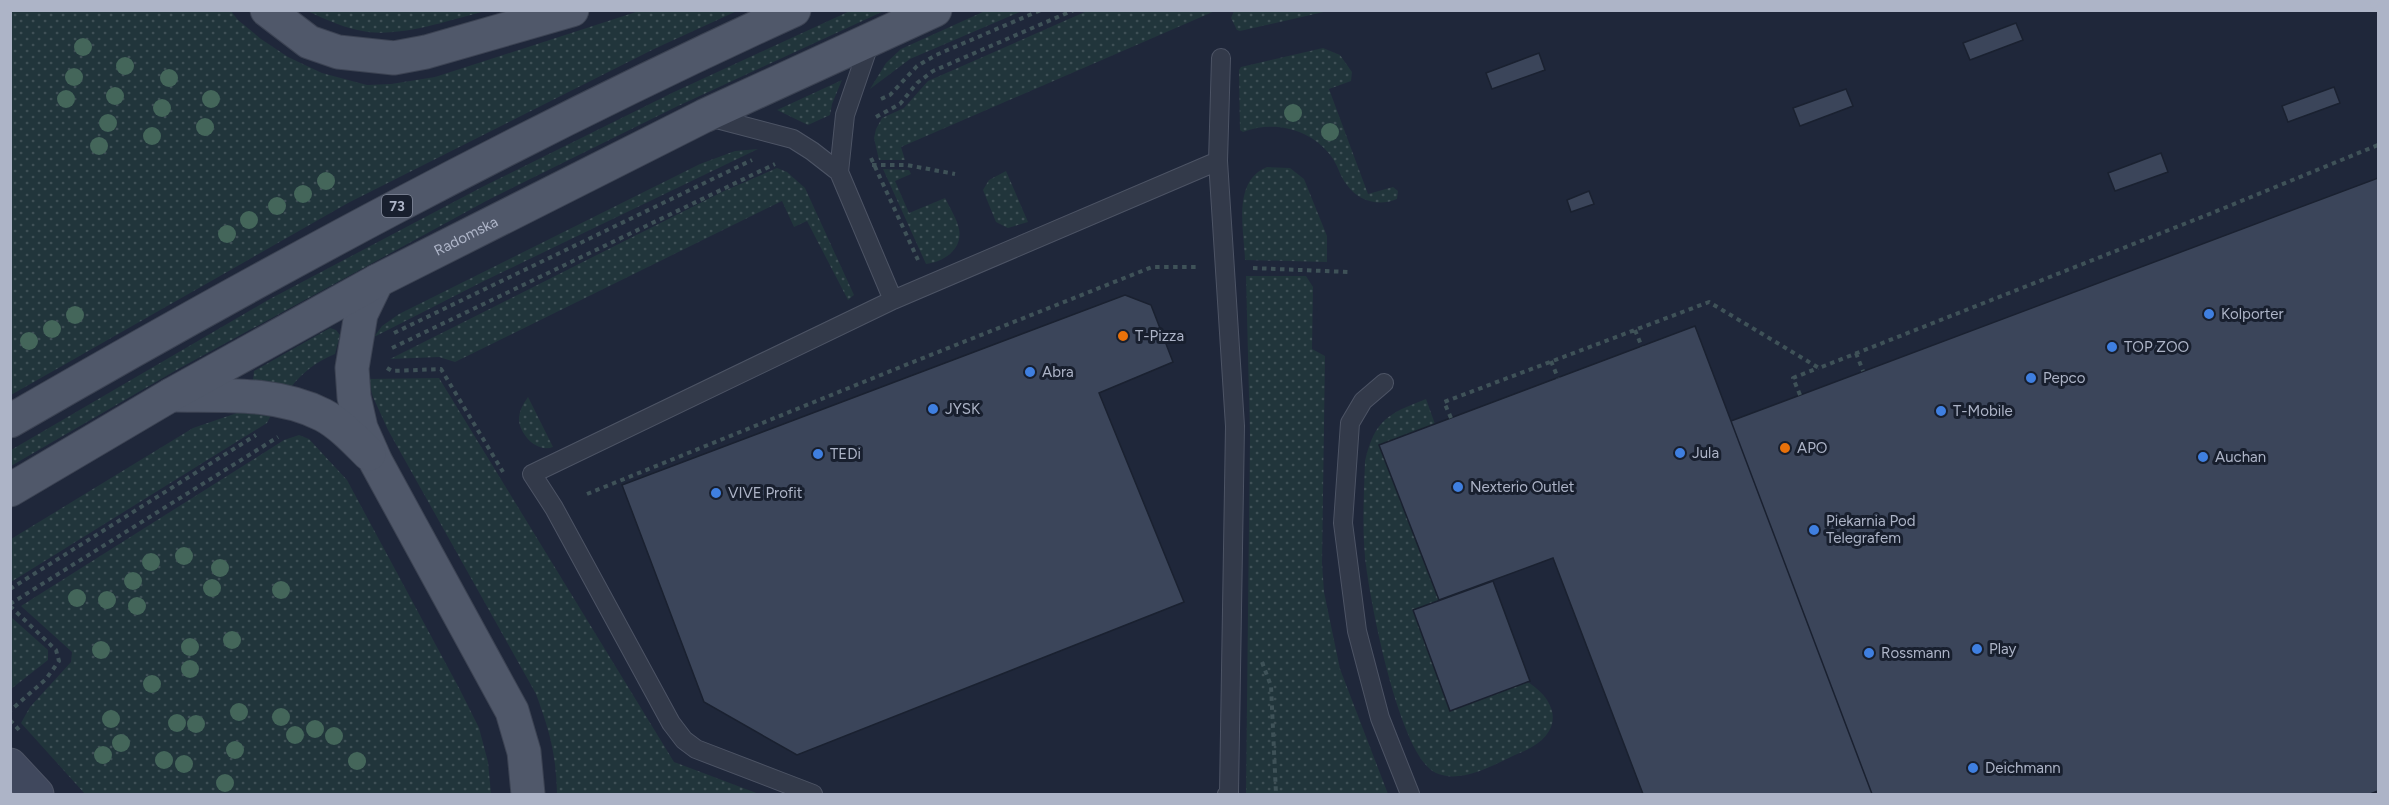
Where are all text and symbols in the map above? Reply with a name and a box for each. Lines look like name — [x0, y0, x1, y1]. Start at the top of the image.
road number: 73 — [382, 195, 412, 217]
street label: Radomska — [431, 213, 501, 260]
place label: Kolporter — [2221, 305, 2284, 323]
marker: Kolporter — [2202, 307, 2216, 321]
place label: T-Pizza — [1135, 327, 1184, 345]
marker: T-Pizza — [1116, 329, 1130, 343]
place label: TOP ZOO — [2124, 338, 2189, 356]
marker: TOP ZOO — [2105, 340, 2119, 354]
place label: Abra — [1042, 363, 1074, 381]
marker: Abra — [1023, 365, 1037, 379]
place label: Pepco — [2043, 369, 2086, 387]
marker: Pepco — [2024, 371, 2038, 385]
place label: JYSK — [945, 400, 981, 418]
marker: JYSK — [926, 402, 940, 416]
place label: T-Mobile — [1953, 402, 2013, 420]
marker: T-Mobile — [1934, 404, 1948, 418]
place label: APO — [1797, 439, 1827, 457]
marker: APO — [1778, 441, 1792, 455]
place label: Jula — [1692, 444, 1719, 462]
place label: TEDi — [830, 445, 861, 463]
marker: Jula — [1673, 446, 1687, 460]
marker: TEDi — [811, 447, 825, 461]
place label: Auchan — [2215, 448, 2266, 466]
marker: Auchan — [2196, 450, 2210, 464]
place label: Nexterio Outlet — [1470, 478, 1575, 496]
marker: Nexterio Outlet — [1451, 480, 1465, 494]
place label: VIVE Profit — [728, 484, 803, 502]
marker: VIVE Profit — [709, 486, 723, 500]
place label: Piekarnia Pod Telegrafem — [1826, 512, 1915, 547]
marker: Piekarnia Pod Telegrafem — [1807, 523, 1821, 537]
place label: Play — [1989, 640, 2017, 658]
marker: Play — [1970, 642, 1984, 656]
place label: Rossmann — [1881, 644, 1950, 662]
marker: Rossmann — [1862, 646, 1876, 660]
place label: Deichmann — [1985, 759, 2061, 777]
marker: Deichmann — [1966, 761, 1980, 775]

